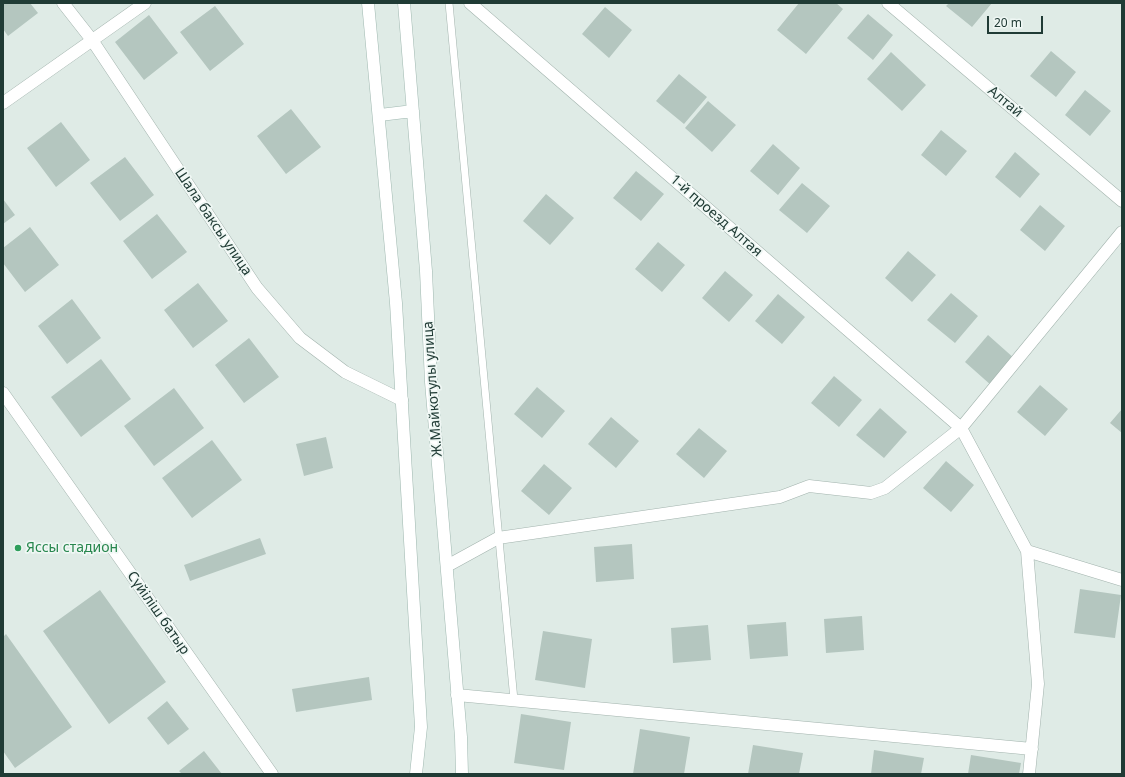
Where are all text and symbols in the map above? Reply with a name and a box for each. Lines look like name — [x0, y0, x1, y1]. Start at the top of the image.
scale bar — [989, 8, 1045, 34]
text: 20 m — [994, 14, 1022, 31]
street label: Алтай — [984, 83, 1026, 121]
street label: Шала баксы улица — [171, 165, 255, 279]
street label: 1-й проезд Алтая — [667, 171, 765, 261]
street label: Ж.Майкотулы улица — [420, 321, 446, 457]
place label: Яссы стадион — [26, 540, 118, 556]
marker: Яссы стадион — [13, 543, 23, 553]
street label: Сүйіліш батыр — [123, 568, 193, 658]

